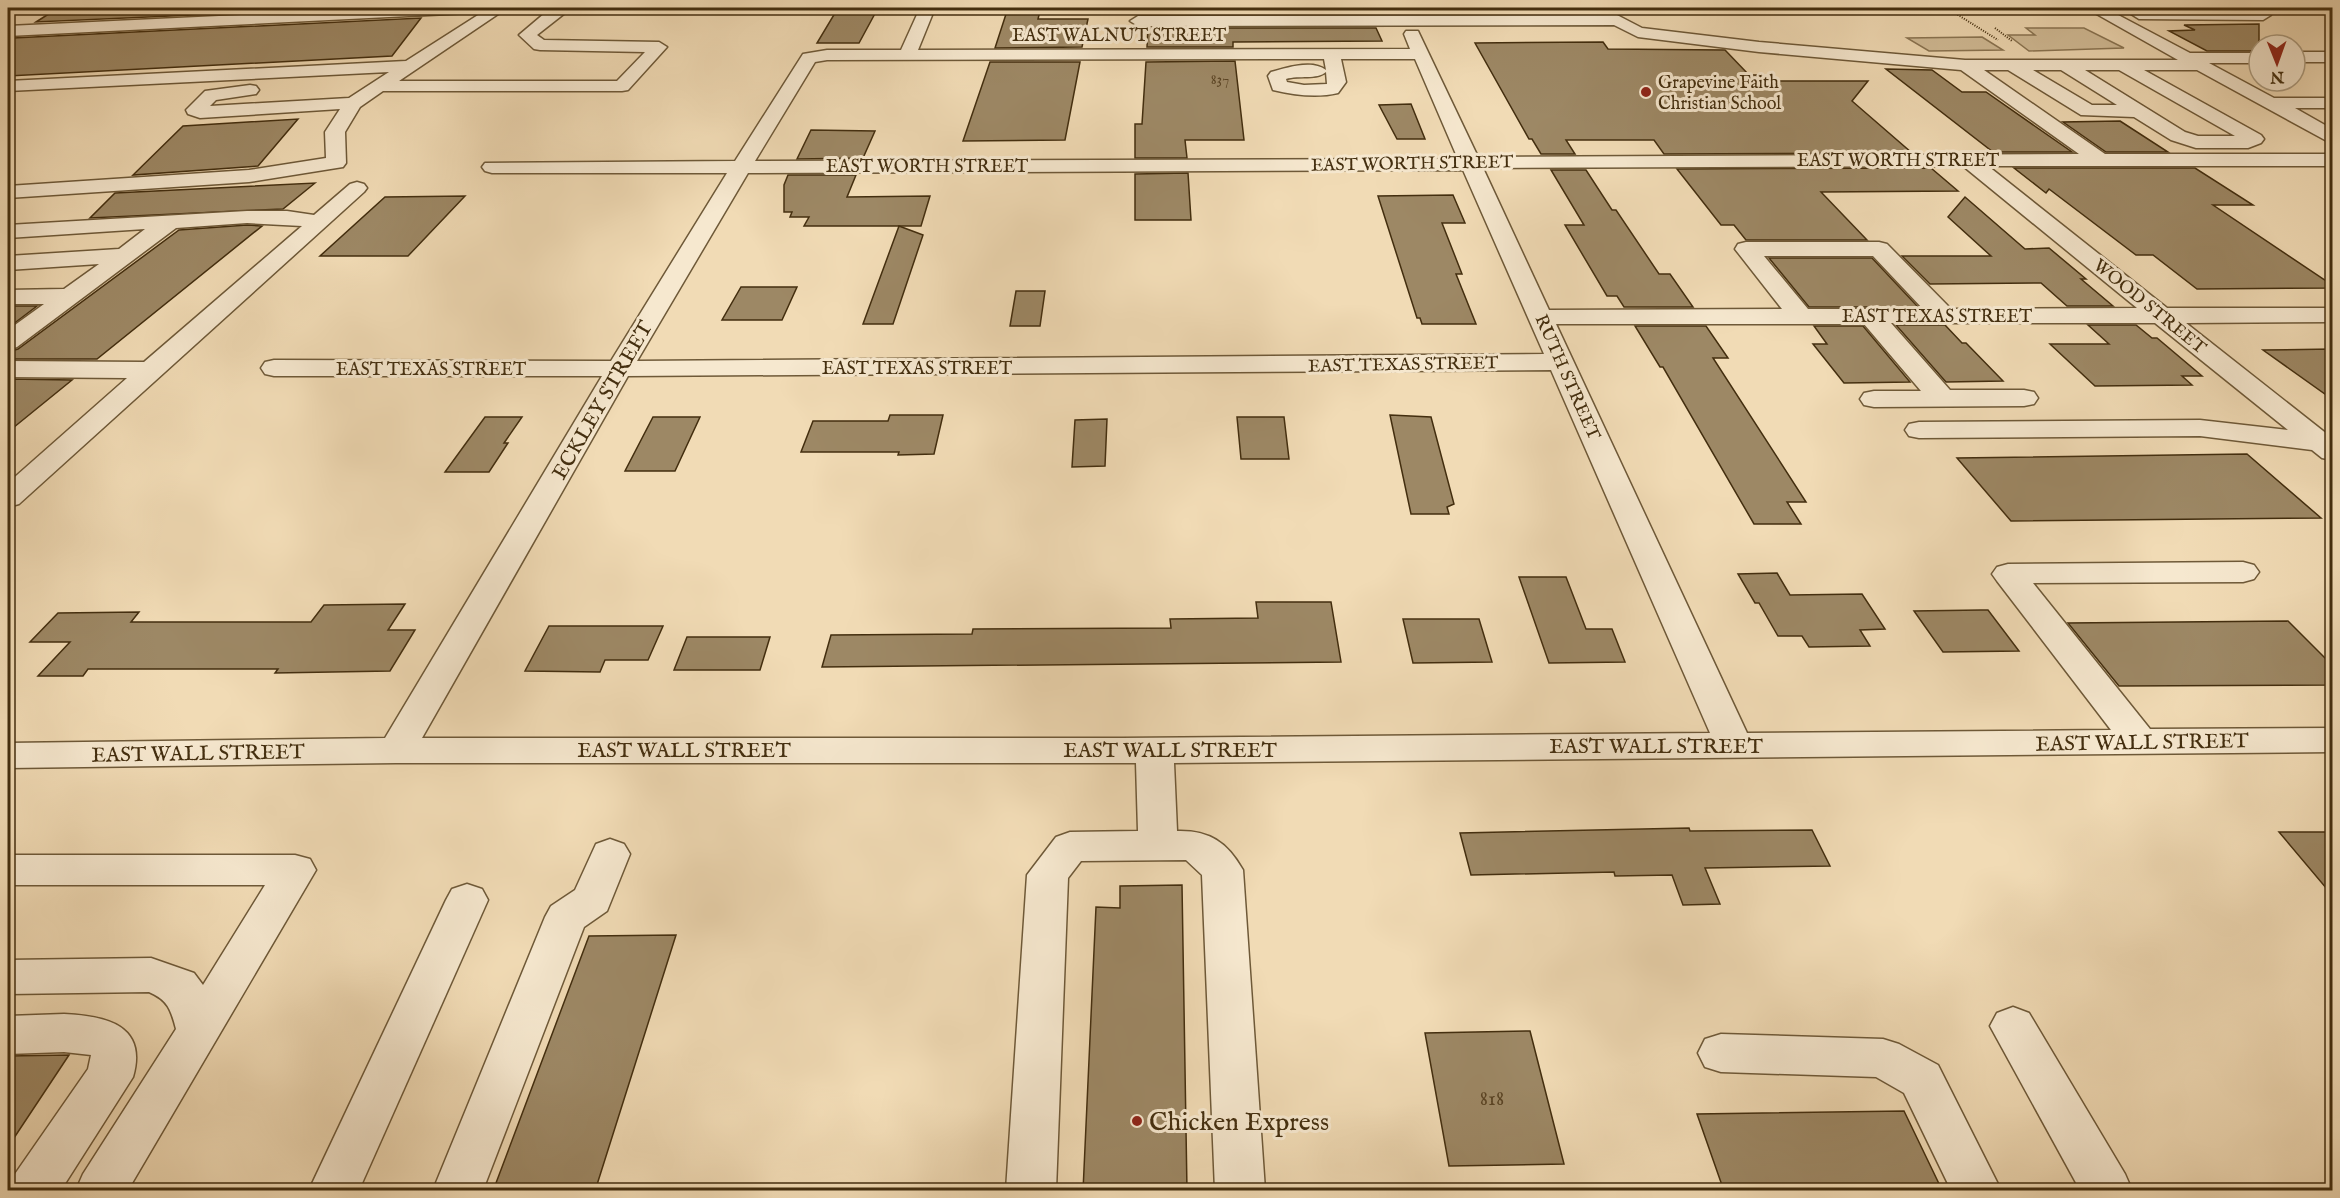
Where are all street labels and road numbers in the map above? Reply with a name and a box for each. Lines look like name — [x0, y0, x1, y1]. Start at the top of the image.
street label: EAST WALNUT STREET — [1012, 25, 1226, 48]
street label: EAST WORTH STREET — [1797, 150, 1999, 173]
street label: EAST WORTH STREET — [1311, 151, 1513, 178]
street label: EAST WORTH STREET — [826, 156, 1028, 179]
street label: WOOD STREET — [2088, 254, 2210, 360]
street label: EAST TEXAS STREET — [1842, 306, 2032, 329]
street label: RUTH STREET — [1529, 311, 1605, 444]
street label: ECKLEY STREET — [547, 316, 660, 485]
street label: EAST TEXAS STREET — [1308, 352, 1498, 379]
street label: EAST TEXAS STREET — [822, 358, 1012, 381]
street label: EAST TEXAS STREET — [336, 359, 526, 382]
street label: EAST WALL STREET — [2035, 728, 2250, 759]
street label: EAST WALL STREET — [1549, 734, 1763, 761]
street label: EAST WALL STREET — [577, 738, 791, 765]
street label: EAST WALL STREET — [1063, 738, 1277, 765]
street label: EAST WALL STREET — [91, 739, 306, 770]

